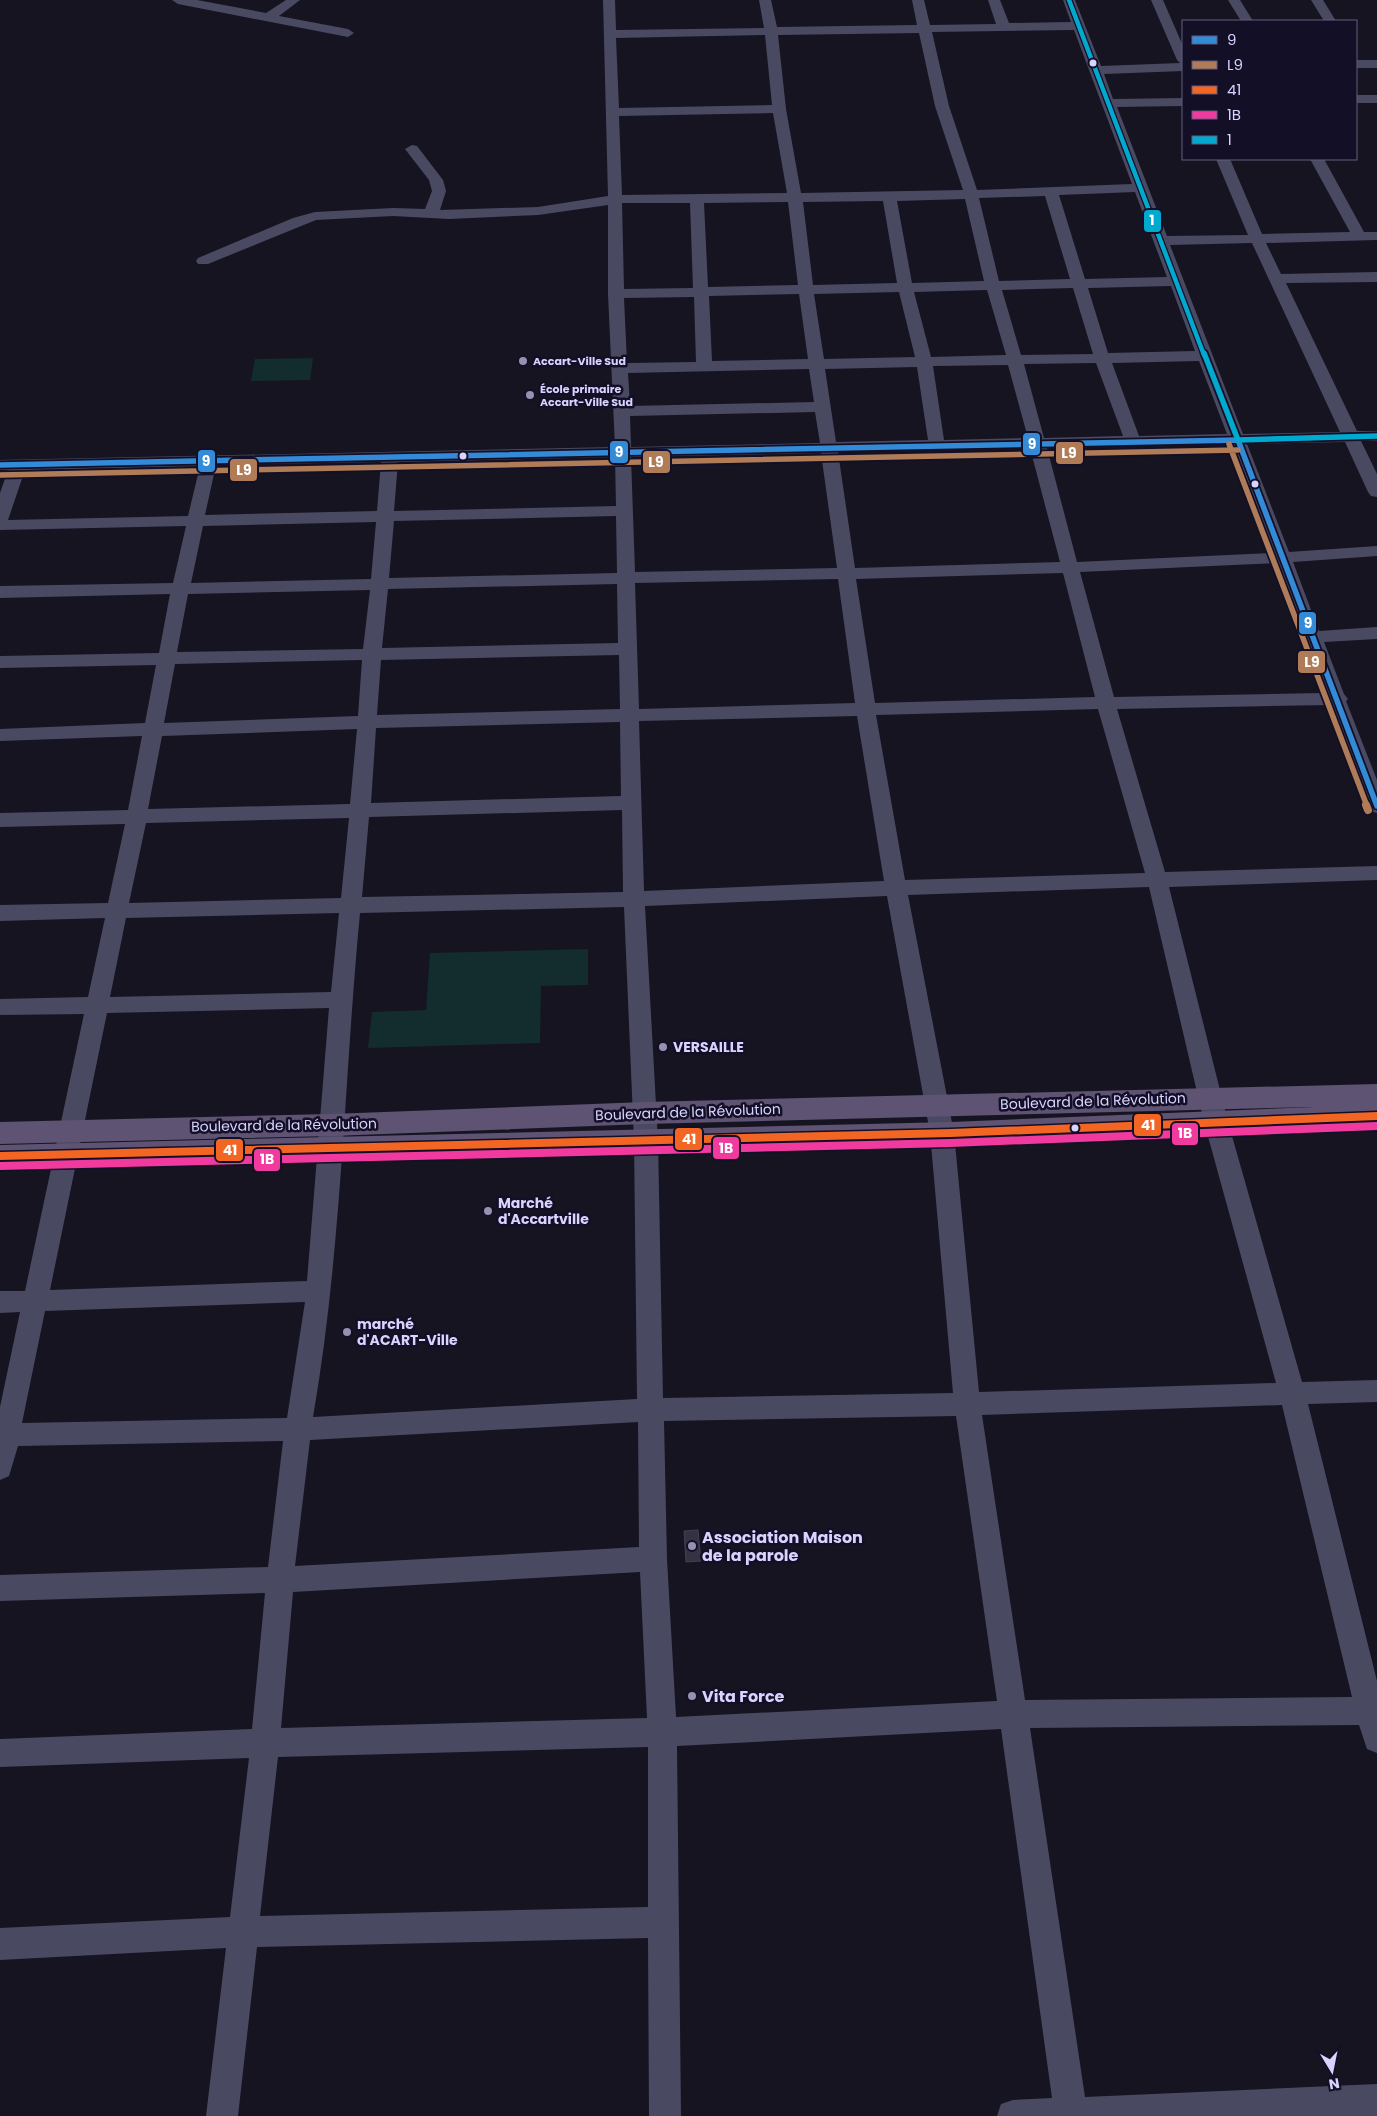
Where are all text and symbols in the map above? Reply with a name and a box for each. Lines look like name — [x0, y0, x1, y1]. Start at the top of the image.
legend — [1182, 20, 1357, 160]
text: 9 — [1227, 29, 1236, 50]
text: L9 — [1227, 54, 1243, 75]
unlabelled marker — [1088, 58, 1098, 68]
text: 41 — [1227, 79, 1241, 100]
text: 1B — [1227, 104, 1241, 125]
text: 1 — [1227, 129, 1232, 150]
line badge: 1 — [1143, 209, 1162, 233]
text: 1 — [1149, 210, 1155, 230]
place label: Accart-Ville Sud — [533, 353, 626, 369]
marker: Accart-Ville Sud — [517, 355, 529, 367]
place label: École primaire Accart-Ville Sud — [540, 381, 633, 410]
marker: École primaire Accart-Ville Sud — [524, 389, 536, 401]
line badge: 9 — [1022, 432, 1041, 456]
text: 9 — [1028, 434, 1036, 454]
line badge: 9 — [609, 440, 629, 464]
line badge: L9 — [1055, 441, 1084, 465]
text: 9 — [615, 442, 623, 462]
text: L9 — [1061, 443, 1077, 463]
line badge: 9 — [197, 449, 216, 473]
line badge: L9 — [642, 450, 671, 474]
text: 9 — [202, 451, 210, 471]
unlabelled marker — [458, 451, 468, 461]
text: L9 — [648, 452, 664, 472]
line badge: L9 — [229, 458, 258, 482]
text: L9 — [236, 460, 252, 480]
unlabelled marker — [1250, 479, 1260, 489]
line badge: 9 — [1298, 611, 1317, 635]
text: 9 — [1304, 613, 1312, 633]
line badge: L9 — [1297, 650, 1326, 674]
text: L9 — [1304, 652, 1320, 672]
place label: VERSAILLE — [673, 1037, 744, 1057]
marker: VERSAILLE — [657, 1041, 669, 1053]
street label: Boulevard de la Révolution — [1000, 1088, 1186, 1114]
street label: Boulevard de la Révolution — [595, 1099, 781, 1125]
street label: Boulevard de la Révolution — [191, 1113, 377, 1137]
line badge: 41 — [1133, 1113, 1162, 1137]
text: 41 — [1141, 1115, 1155, 1135]
line badge: 1B — [1171, 1122, 1199, 1146]
unlabelled marker — [1070, 1123, 1080, 1133]
text: 1B — [1178, 1123, 1192, 1143]
line badge: 41 — [674, 1127, 703, 1151]
text: 41 — [682, 1129, 696, 1149]
line badge: 1B — [712, 1136, 740, 1160]
line badge: 41 — [215, 1138, 244, 1162]
text: 1B — [719, 1138, 733, 1158]
text: 41 — [223, 1140, 237, 1160]
line badge: 1B — [253, 1148, 281, 1172]
text: 1B — [260, 1149, 274, 1169]
place label: Marché d'Accartville — [498, 1193, 589, 1229]
marker: Marché d'Accartville — [482, 1205, 494, 1217]
place label: marché d'ACART-Ville — [357, 1314, 458, 1350]
marker: marché d'ACART-Ville — [341, 1326, 353, 1338]
place label: Association Maison de la parole — [702, 1526, 863, 1567]
marker: Association Maison de la parole — [686, 1540, 698, 1552]
place label: Vita Force — [702, 1685, 785, 1708]
marker: Vita Force — [686, 1690, 698, 1702]
north arrow — [1307, 2046, 1357, 2096]
text: N — [1327, 2073, 1341, 2095]

